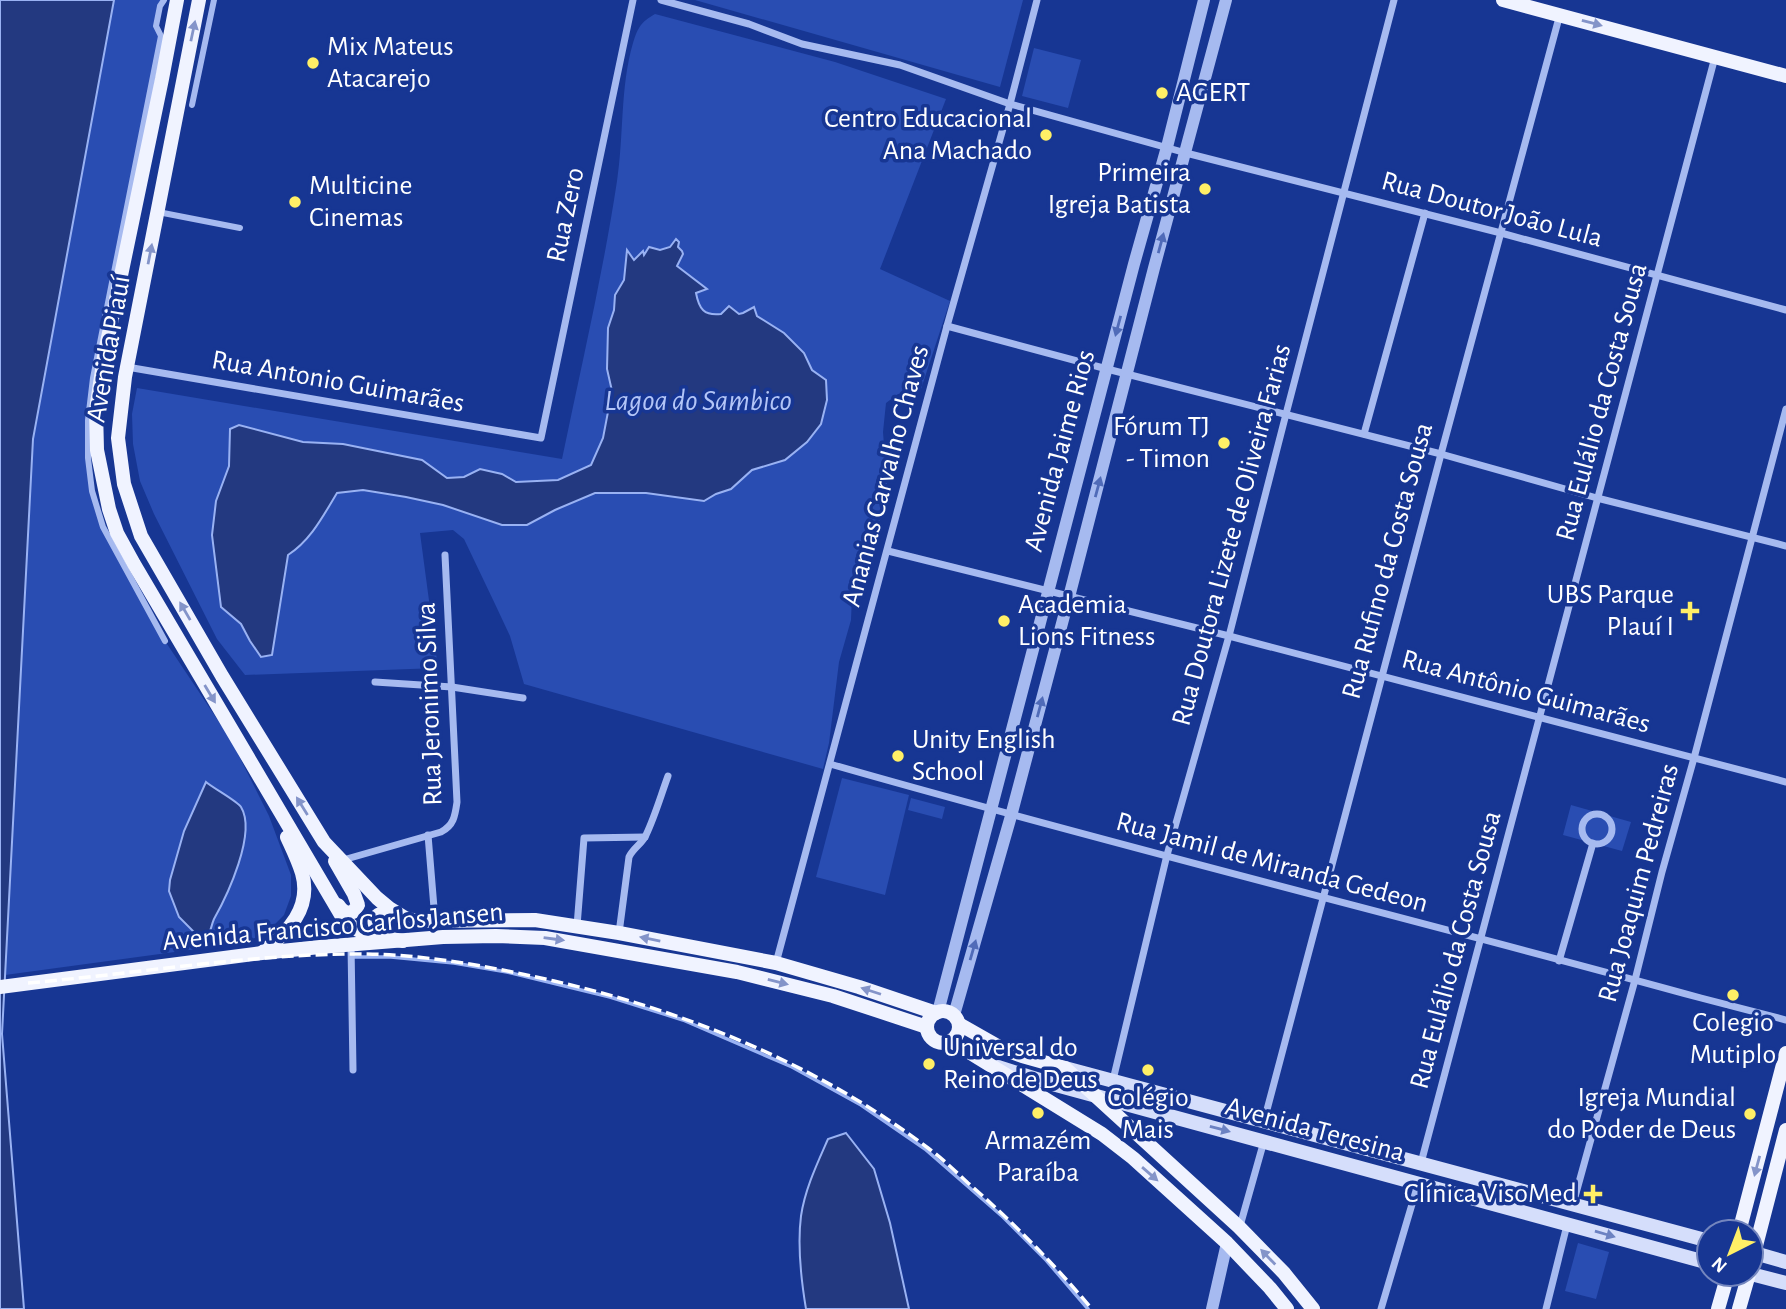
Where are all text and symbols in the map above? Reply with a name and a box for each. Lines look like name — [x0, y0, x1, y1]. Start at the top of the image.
one-way arrow — [1582, 18, 1604, 29]
one-way arrow — [187, 20, 198, 42]
place label: Mix Mateus Atacarejo — [327, 33, 454, 93]
marker: Mix Mateus Atacarejo — [305, 55, 321, 71]
place label: AGERT — [1176, 79, 1251, 107]
marker: AGERT — [1154, 85, 1170, 101]
place label: Centro Educacional Ana Machado — [824, 105, 1032, 165]
marker: Centro Educacional Ana Machado — [1038, 127, 1054, 143]
place label: Primeira Igreja Batista — [1048, 159, 1191, 219]
street label: Rua Zero — [542, 165, 590, 265]
street label: Rua Doutor João Lula — [1378, 167, 1606, 253]
place label: Multicine Cinemas — [309, 172, 412, 232]
marker: Primeira Igreja Batista — [1197, 181, 1213, 197]
marker: Multicine Cinemas — [287, 194, 303, 210]
one-way arrow — [1156, 232, 1166, 253]
one-way arrow — [144, 243, 155, 265]
street label: Rua Eulálio da Costa Sousa — [1551, 260, 1653, 544]
street label: Avenida Piauí — [82, 273, 136, 425]
one-way arrow — [1112, 316, 1123, 338]
street label: Rua Doutora Lizete de Oliveira Farias — [1168, 341, 1296, 729]
street label: Ananias Carvalho Chaves — [838, 342, 934, 610]
street label: Rua Antonio Guimarães — [209, 346, 467, 418]
street label: Avenida Jaime Rios — [1020, 347, 1100, 555]
water label: Lagoa do Sambico — [604, 386, 792, 416]
place label: Fórum TJ - Timon — [1113, 413, 1210, 473]
street label: Rua Rufino da Costa Sousa — [1338, 420, 1438, 702]
marker: Fórum TJ - Timon — [1216, 435, 1232, 451]
one-way arrow — [1093, 476, 1104, 498]
place label: UBS Parque PIauí I — [1547, 581, 1674, 641]
place label: Academia Lions Fitness — [1018, 591, 1155, 651]
one-way arrow — [179, 601, 191, 621]
marker: UBS Parque PIauí I — [1680, 601, 1700, 621]
street label: Rua Jeronimo Silva — [412, 602, 448, 806]
marker: Academia Lions Fitness — [996, 613, 1012, 629]
street label: Rua Antônio Guimarães — [1399, 645, 1653, 739]
one-way arrow — [204, 685, 216, 704]
one-way arrow — [1035, 696, 1046, 718]
place label: Unity English School — [912, 726, 1056, 786]
marker: Unity English School — [890, 748, 906, 764]
street label: Rua Joaquim Pedreiras — [1594, 761, 1684, 1005]
one-way arrow — [296, 796, 308, 815]
street label: Rua Jamil de Miranda Gedeon — [1113, 808, 1431, 918]
street label: Rua Eulálio da Costa Sousa — [1405, 808, 1507, 1092]
street label: Avenida Francisco Carlos Jansen — [161, 898, 505, 956]
one-way arrow — [544, 934, 566, 945]
one-way arrow — [639, 934, 661, 945]
one-way arrow — [968, 939, 978, 960]
one-way arrow — [767, 977, 789, 988]
one-way arrow — [860, 985, 881, 996]
marker: Colegio Mutiplo — [1725, 987, 1741, 1003]
place label: Colegio Mutiplo — [1690, 1009, 1776, 1069]
place label: Universal do Reino de Deus — [943, 1034, 1098, 1094]
marker: Universal do Reino de Deus — [921, 1056, 937, 1072]
marker: Colégio Mais — [1140, 1062, 1156, 1078]
place label: Colégio Mais — [1107, 1084, 1189, 1144]
place label: Igreja Mundial do Poder de Deus — [1547, 1084, 1736, 1144]
street label: Avenida Teresina — [1222, 1093, 1408, 1167]
marker: Armazém Paraíba — [1030, 1105, 1046, 1121]
marker: Igreja Mundial do Poder de Deus — [1742, 1106, 1758, 1122]
one-way arrow — [1210, 1125, 1231, 1135]
place label: Armazém Paraíba — [985, 1127, 1091, 1187]
one-way arrow — [1751, 1156, 1761, 1177]
one-way arrow — [1142, 1166, 1159, 1181]
place label: Clínica VisoMed — [1404, 1180, 1577, 1208]
marker: Clínica VisoMed — [1583, 1184, 1603, 1204]
north arrow — [1695, 1218, 1765, 1288]
one-way arrow — [1595, 1230, 1616, 1240]
one-way arrow — [1261, 1249, 1277, 1266]
text: N — [1708, 1253, 1731, 1276]

